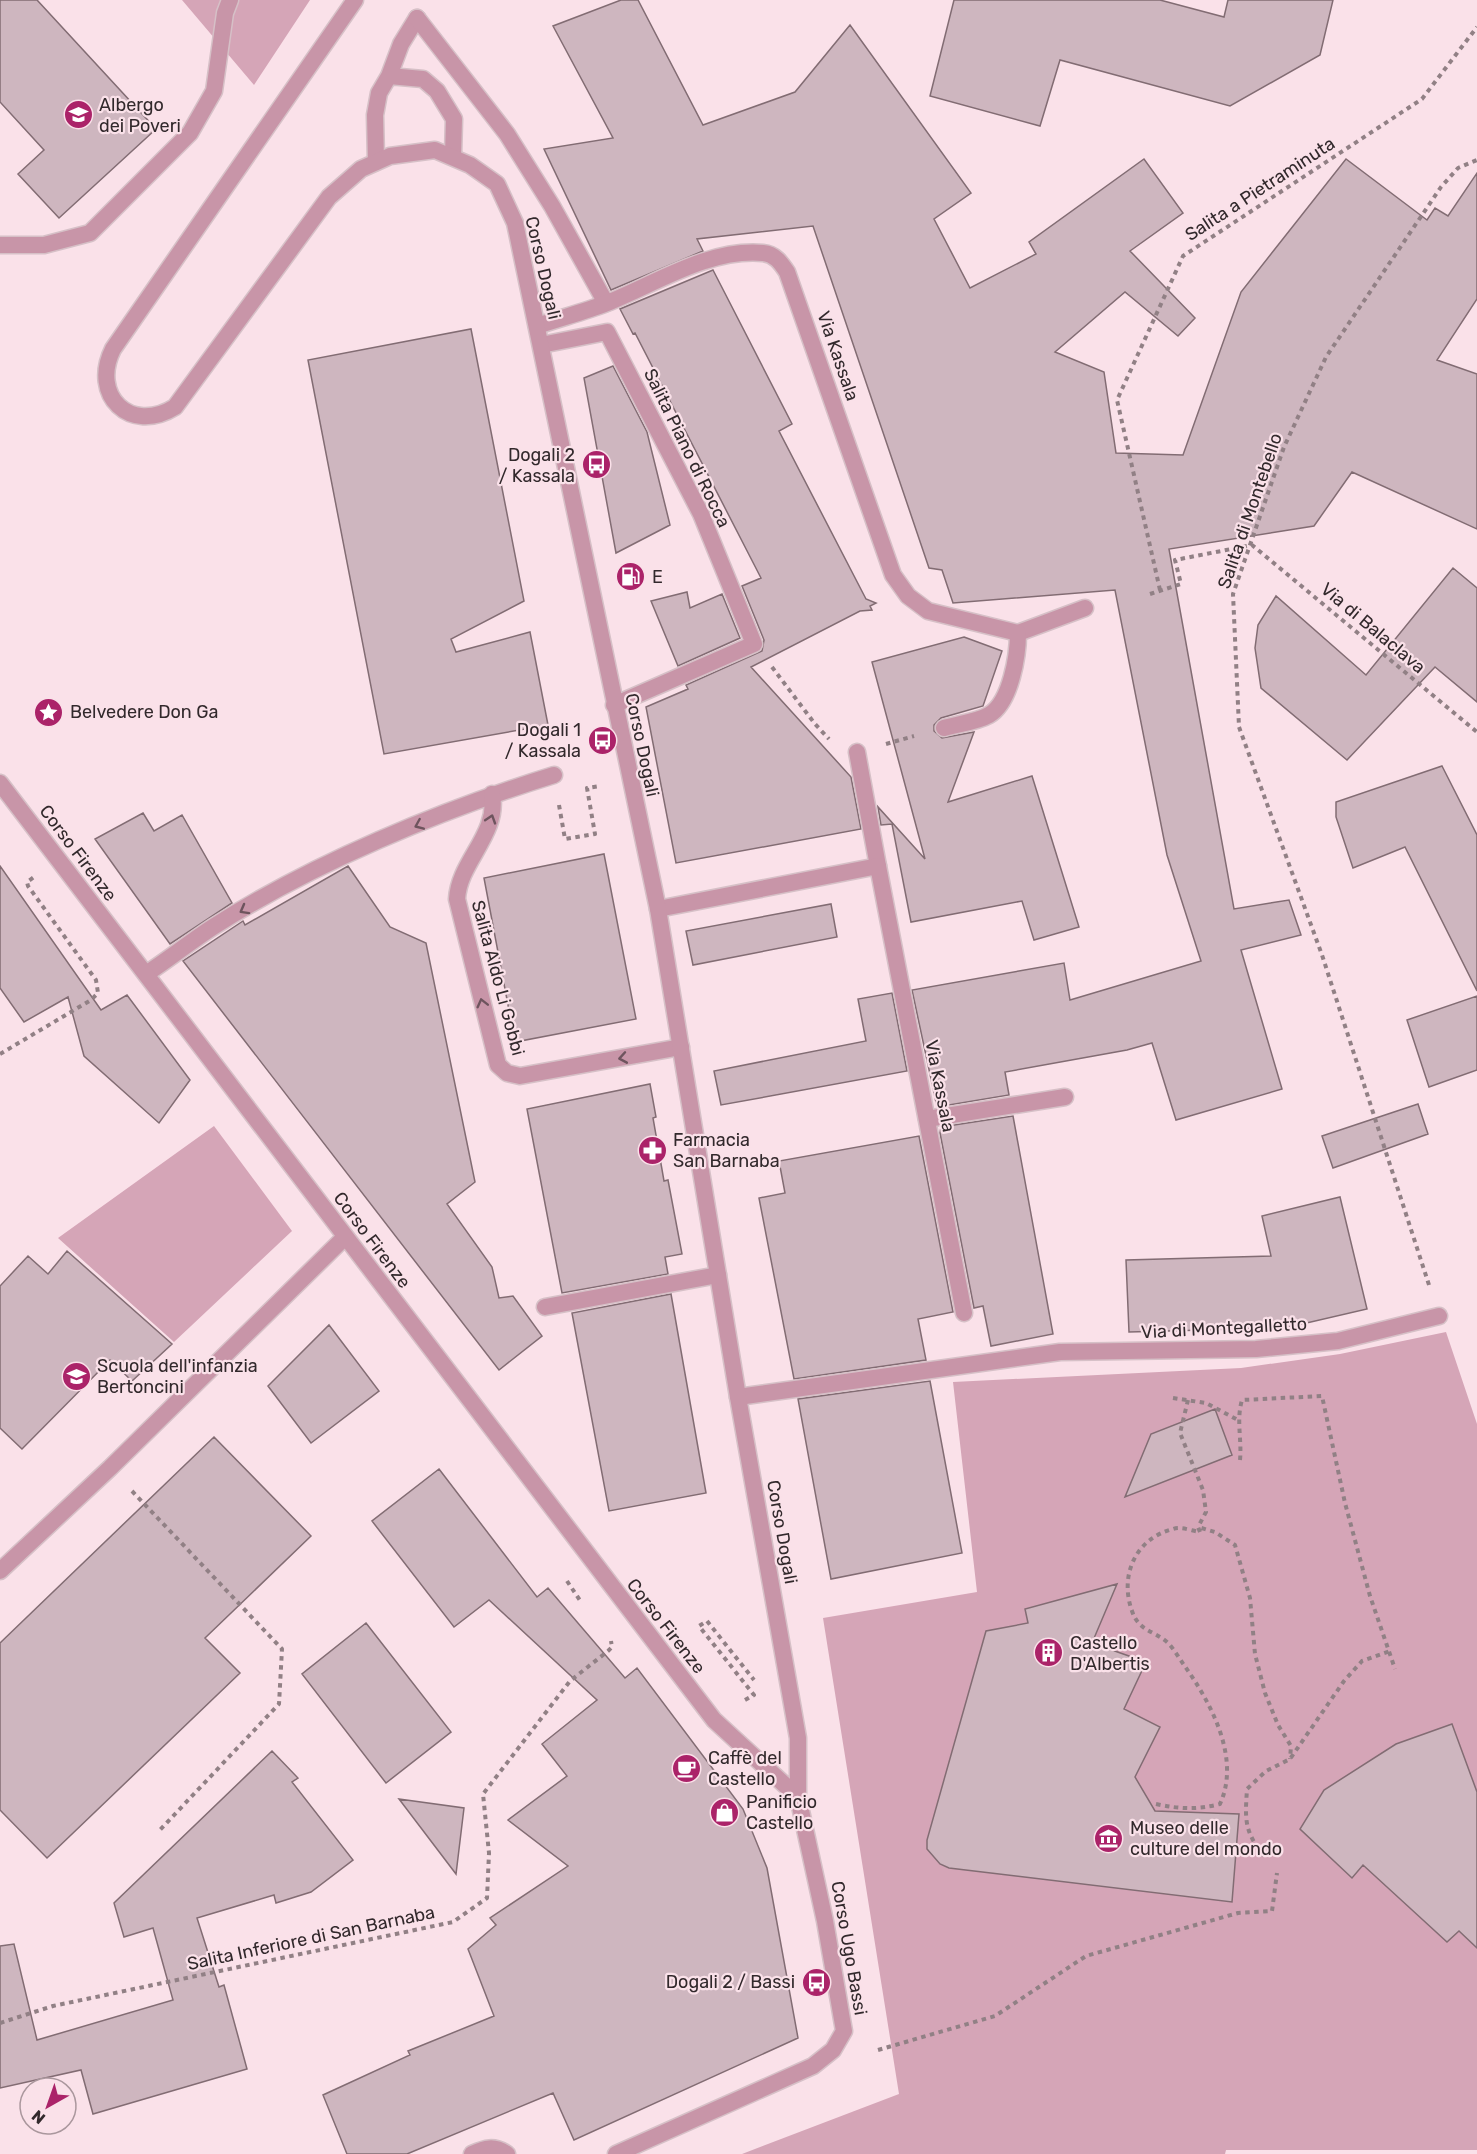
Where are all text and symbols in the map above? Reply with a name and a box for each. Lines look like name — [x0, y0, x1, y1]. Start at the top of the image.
place label: Albergo dei Poveri — [99, 94, 181, 137]
school or university icon: Albergo dei Poveri — [62, 99, 94, 131]
street label: Salita a Pietraminuta — [1181, 132, 1339, 246]
street label: Corso Dogali — [520, 214, 566, 322]
street label: Via Kassala — [812, 308, 864, 404]
street label: Salita Piano di Rocca — [639, 365, 735, 531]
street label: Salita di Montebello — [1213, 430, 1287, 592]
place label: Dogali 2 / Kassala — [499, 444, 575, 487]
bus stop icon: Dogali 2 / Kassala — [580, 449, 612, 481]
fuel station icon: E — [615, 561, 647, 593]
place label: E — [652, 566, 663, 588]
street label: Via di Balaclava — [1316, 578, 1430, 678]
street label: Corso Dogali — [620, 691, 664, 799]
place icon: Belvedere Don Ga — [33, 696, 65, 728]
place label: Belvedere Don Ga — [70, 701, 218, 723]
place label: Dogali 1 / Kassala — [505, 719, 581, 762]
bus stop icon: Dogali 1 / Kassala — [586, 724, 618, 756]
street label: Corso Firenze — [35, 801, 121, 905]
one-way arrow — [484, 814, 496, 825]
one-way arrow — [414, 818, 425, 830]
street label: Salita Aldo Li Gobbi — [467, 898, 529, 1058]
one-way arrow — [239, 903, 250, 914]
one-way arrow — [477, 998, 490, 1008]
street label: Via Kassala — [920, 1038, 960, 1134]
one-way arrow — [618, 1051, 628, 1063]
place label: Farmacia San Barnaba — [673, 1129, 780, 1172]
pharmacy icon: Farmacia San Barnaba — [636, 1134, 668, 1166]
street label: Corso Firenze — [329, 1188, 415, 1292]
street label: Via di Montegalletto — [1140, 1313, 1308, 1343]
place label: Scuola dell'infanzia Bertoncini — [97, 1355, 258, 1398]
school or university icon: Scuola dell'infanzia Bertoncini — [60, 1360, 92, 1392]
street label: Corso Dogali — [762, 1478, 802, 1586]
street label: Corso Firenze — [622, 1574, 710, 1678]
place label: Castello D'Albertis — [1070, 1632, 1150, 1675]
building icon: Castello D'Albertis — [1033, 1637, 1065, 1669]
place label: Caffè del Castello — [708, 1747, 782, 1790]
cafe icon: Caffè del Castello — [671, 1752, 703, 1784]
place label: Panificio Castello — [746, 1791, 817, 1834]
shop icon: Panificio Castello — [709, 1796, 741, 1828]
place label: Museo delle culture del mondo — [1130, 1817, 1282, 1860]
museum icon: Museo delle culture del mondo — [1093, 1822, 1125, 1854]
street label: Corso Ugo Bassi — [826, 1879, 872, 2017]
street label: Salita Inferiore di San Barnaba — [185, 1901, 437, 1975]
bus stop icon: Dogali 2 / Bassi — [800, 1966, 832, 1998]
place label: Dogali 2 / Bassi — [666, 1971, 795, 1993]
north arrow — [18, 2076, 78, 2136]
text: N — [28, 2106, 49, 2128]

